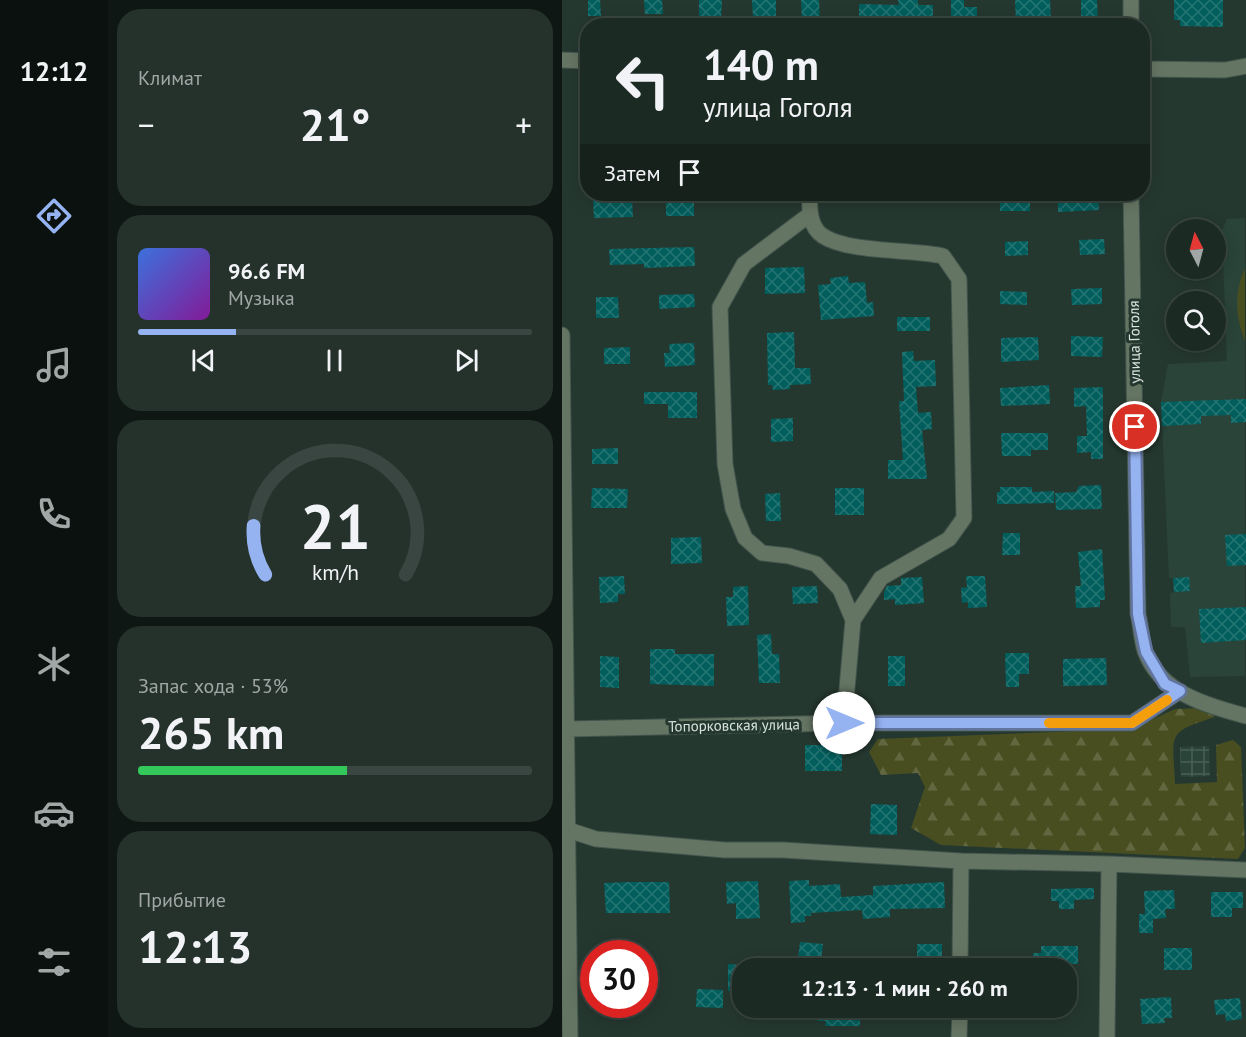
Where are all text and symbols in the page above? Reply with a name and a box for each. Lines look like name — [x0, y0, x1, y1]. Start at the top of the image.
text: 140 m — [703, 37, 819, 92]
icon: left — [604, 42, 682, 120]
text: 12:12 — [20, 54, 88, 88]
text: Климат — [138, 65, 202, 91]
text: улица Гоголя — [703, 90, 853, 124]
text: 21° — [300, 95, 370, 153]
text: − — [138, 103, 155, 146]
text: + — [515, 103, 532, 146]
icon: arrive — [673, 156, 706, 189]
text: Затем — [604, 159, 661, 187]
icon: directions — [33, 195, 75, 237]
north arrow — [1166, 219, 1226, 279]
map controls — [1166, 219, 1226, 351]
text: 96.6 FM — [228, 257, 305, 285]
text: Музыка — [228, 285, 295, 311]
button: search — [1166, 291, 1226, 351]
street label: улица Гоголя — [1124, 300, 1144, 384]
icon: music — [33, 344, 75, 386]
icon: previous — [187, 344, 220, 377]
icon: pause — [318, 344, 351, 377]
icon: next — [450, 344, 483, 377]
pin — [1109, 401, 1160, 452]
icon: arrive — [1118, 410, 1151, 443]
text: 21 — [300, 486, 370, 567]
icon: phone — [33, 493, 75, 535]
text: km/h — [311, 559, 358, 587]
icon: climate — [33, 643, 75, 685]
text: Запас хода · 53% — [138, 673, 288, 699]
position arrow — [812, 691, 876, 755]
text: 265 km — [138, 703, 284, 761]
street label: Топорковская улица — [668, 714, 800, 736]
icon: car — [33, 792, 75, 834]
text: Прибытие — [138, 887, 226, 913]
text: 12:13 — [138, 917, 252, 975]
speed limit sign: 30 — [580, 940, 658, 1018]
icon: filters — [33, 941, 75, 983]
text: 12:13 · 1 мин · 260 m — [801, 974, 1008, 1002]

